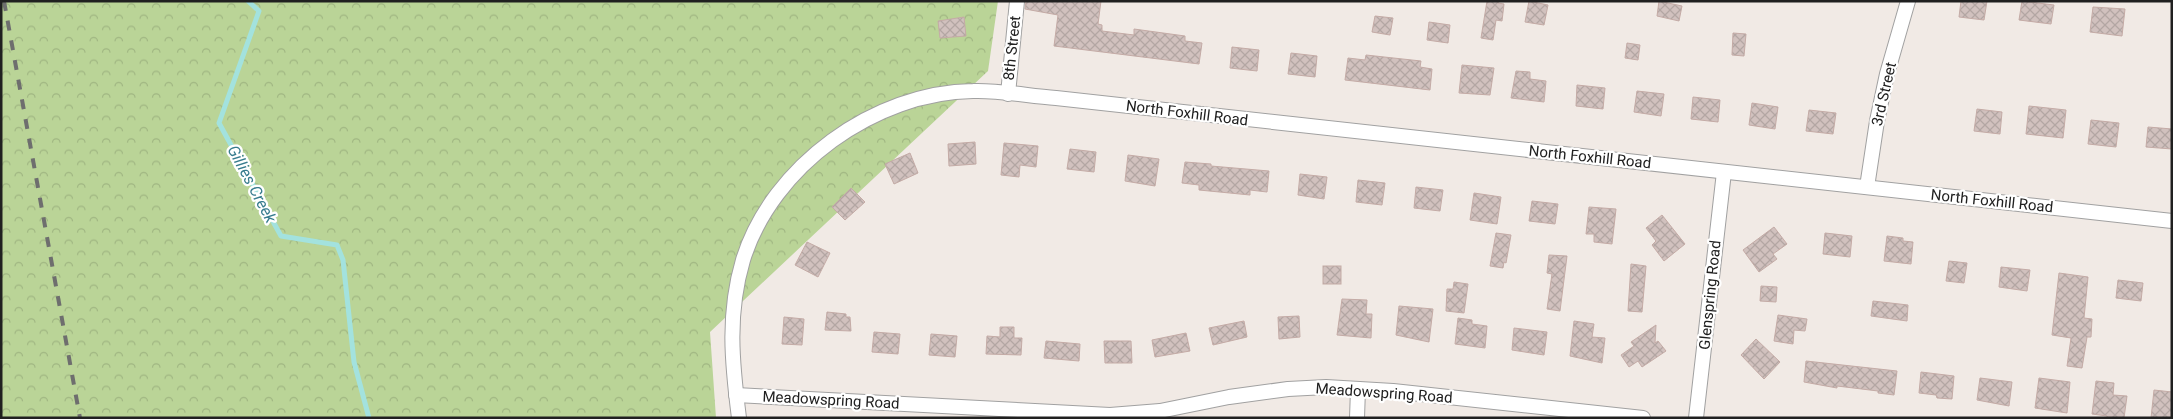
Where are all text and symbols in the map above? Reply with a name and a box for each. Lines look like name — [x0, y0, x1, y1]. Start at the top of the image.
street label: 8th Street — [1000, 15, 1024, 81]
street label: 3rd Street — [1868, 60, 1900, 128]
street label: North Foxhill Road — [1125, 97, 1249, 129]
water label: Gillies Creek — [224, 142, 281, 227]
street label: North Foxhill Road — [1528, 142, 1652, 172]
street label: North Foxhill Road — [1930, 186, 2054, 216]
street label: Glenspring Road — [1695, 239, 1725, 351]
street label: Meadowspring Road — [1315, 379, 1453, 407]
street label: Meadowspring Road — [762, 387, 900, 413]

